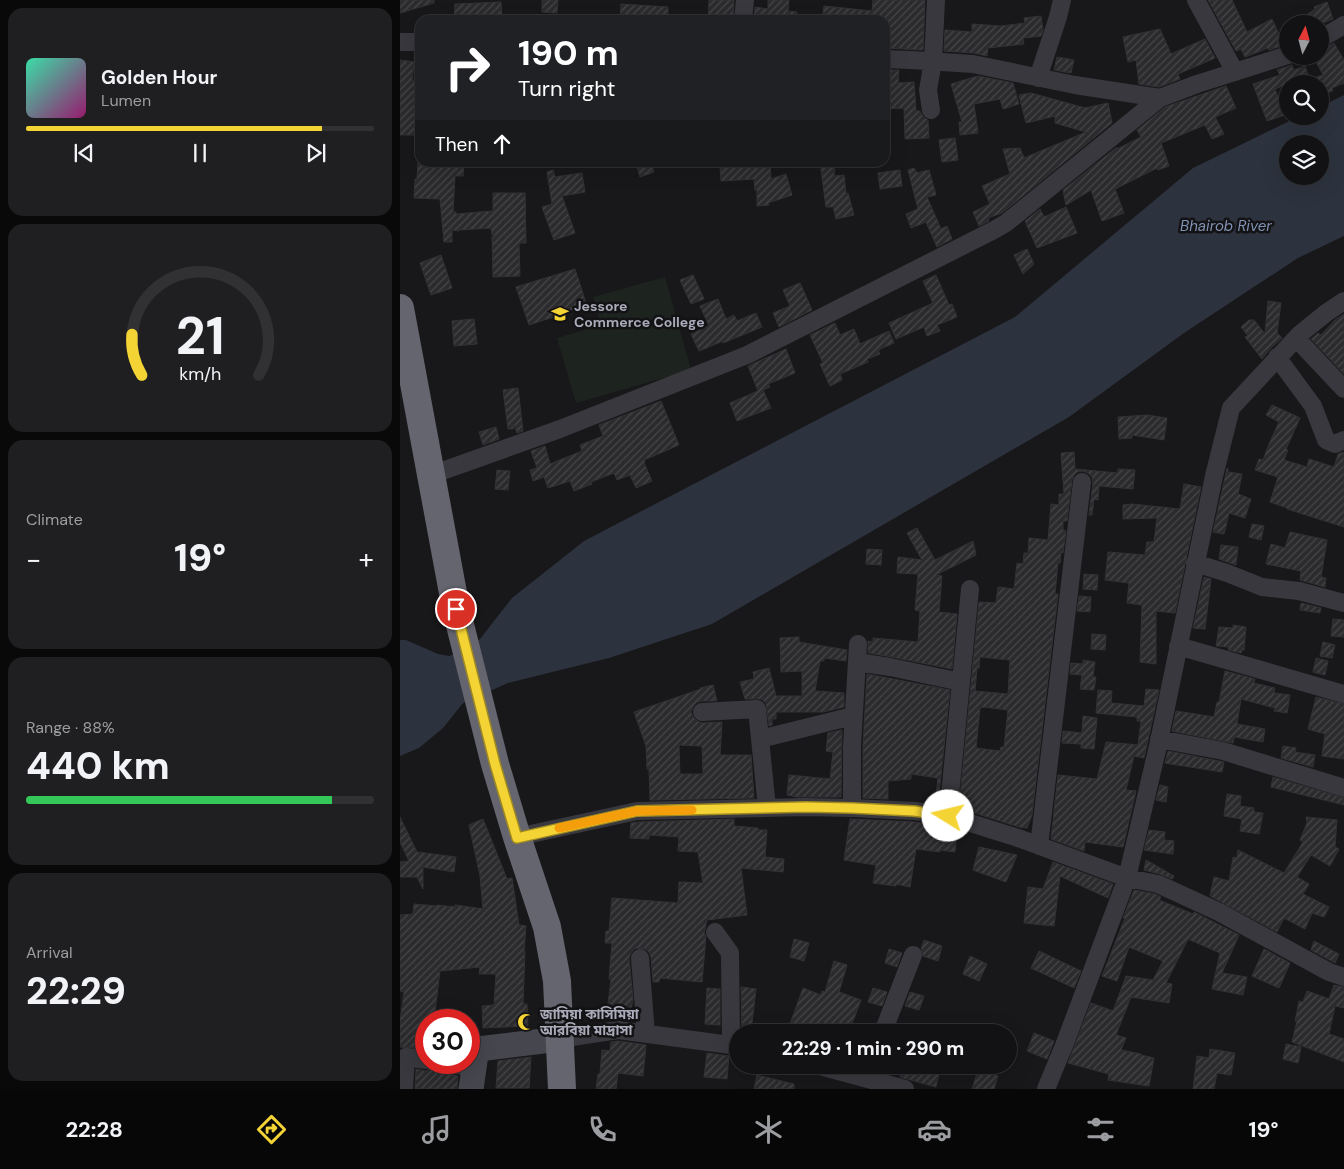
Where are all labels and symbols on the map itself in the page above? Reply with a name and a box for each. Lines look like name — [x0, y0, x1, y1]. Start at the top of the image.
north arrow — [1279, 15, 1329, 65]
water label: Bhairob River — [1180, 216, 1272, 236]
place label: Jessore Commerce College — [574, 297, 705, 331]
school or university icon: Jessore Commerce College — [550, 304, 570, 324]
pin — [435, 588, 477, 630]
position arrow — [921, 789, 973, 841]
place label: জামিয়া কাসিমিয়া আরবিয়া মাদ্রাসা — [539, 1005, 640, 1039]
speed limit sign: 30 — [415, 1009, 480, 1074]
mosque icon: জামিয়া কাসিমিয়া আরবিয়া মাদ্রাসা — [516, 1012, 536, 1032]

